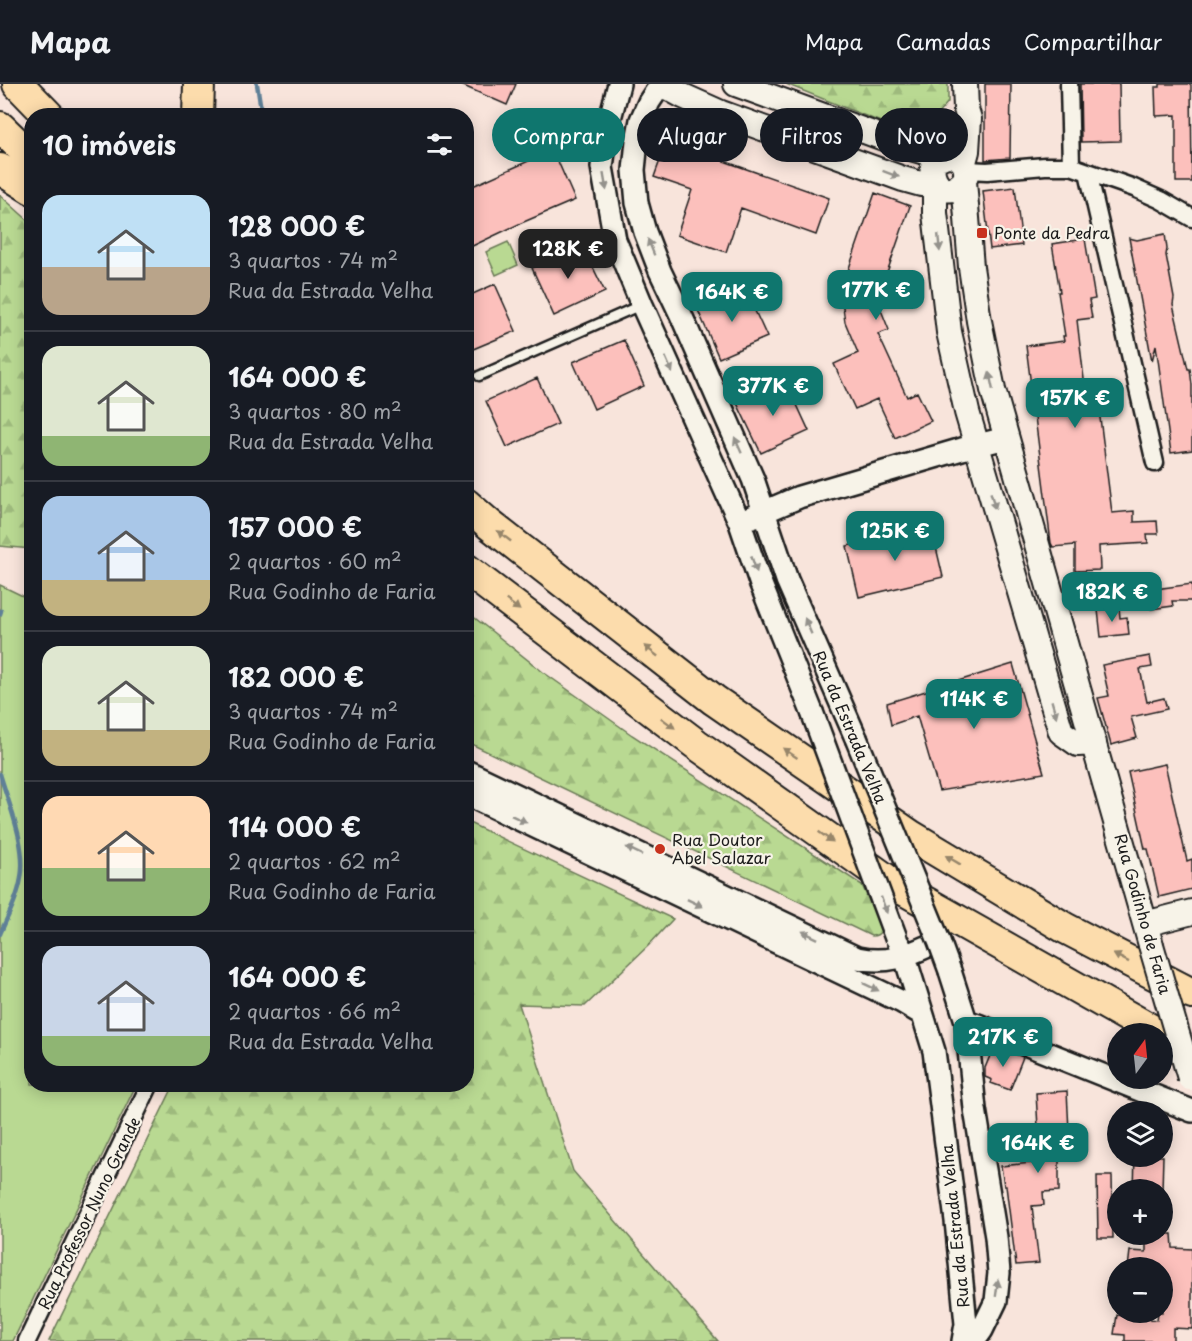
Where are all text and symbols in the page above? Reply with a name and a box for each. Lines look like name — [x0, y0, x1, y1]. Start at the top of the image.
text: Mapa — [30, 20, 111, 63]
text: Mapa — [805, 25, 863, 57]
text: Camadas — [896, 25, 991, 57]
text: Compartilhar — [1024, 25, 1162, 57]
chip: Comprar — [492, 108, 625, 162]
chip: Alugar — [637, 108, 748, 162]
chip: Filtros — [760, 108, 863, 162]
chip: Novo — [875, 108, 968, 162]
text: 10 imóveis — [42, 125, 176, 164]
icon: filters — [423, 128, 456, 161]
one-way arrow — [883, 170, 901, 180]
one-way arrow — [601, 173, 610, 192]
text: 128 000 € — [228, 206, 365, 245]
icon: home — [90, 219, 162, 291]
place label: Ponte da Pedra — [994, 220, 1110, 244]
marker: Ponte da Pedra — [975, 226, 989, 240]
pin: 128K € — [519, 229, 617, 280]
text: 128K € — [532, 233, 604, 263]
one-way arrow — [934, 234, 943, 253]
one-way arrow — [646, 238, 655, 256]
text: 3 quartos · 74 m² — [228, 245, 398, 275]
pin: 177K € — [827, 270, 925, 321]
pin: 164K € — [683, 272, 781, 323]
text: 177K € — [841, 274, 911, 304]
text: Rua da Estrada Velha — [228, 275, 433, 305]
text: 164K € — [695, 276, 769, 306]
text: 164 000 € — [228, 357, 367, 396]
one-way arrow — [665, 357, 674, 374]
pin: 377K € — [724, 366, 822, 417]
icon: home — [90, 370, 162, 442]
text: 377K € — [737, 370, 809, 400]
one-way arrow — [986, 371, 995, 390]
pin: 157K € — [1026, 378, 1124, 429]
text: 157K € — [1040, 382, 1110, 412]
text: 3 quartos · 80 m² — [228, 396, 402, 426]
text: Rua da Estrada Velha — [228, 426, 433, 456]
one-way arrow — [733, 436, 742, 453]
one-way arrow — [989, 492, 998, 510]
text: 157 000 € — [228, 507, 362, 546]
pin: 125K € — [846, 511, 944, 562]
text: 125K € — [860, 515, 930, 545]
icon: home — [90, 520, 162, 592]
one-way arrow — [496, 530, 511, 542]
text: 2 quartos · 60 m² — [228, 546, 402, 576]
one-way arrow — [749, 555, 759, 573]
pin: 182K € — [1063, 572, 1161, 623]
text: Rua Godinho de Faria — [228, 576, 436, 606]
text: 182K € — [1076, 576, 1148, 606]
one-way arrow — [505, 598, 521, 611]
one-way arrow — [803, 617, 813, 635]
one-way arrow — [644, 645, 659, 657]
street label: Rua da Estrada Velha — [808, 646, 894, 807]
text: 182 000 € — [228, 657, 364, 696]
icon: home — [90, 670, 162, 742]
pin: 114K € — [925, 679, 1023, 730]
text: 114K € — [940, 683, 1008, 713]
text: 3 quartos · 74 m² — [228, 696, 398, 726]
one-way arrow — [1050, 700, 1059, 718]
one-way arrow — [660, 717, 676, 729]
text: Rua Godinho de Faria — [228, 726, 436, 756]
one-way arrow — [782, 748, 798, 759]
text: 114 000 € — [228, 807, 361, 846]
one-way arrow — [511, 814, 528, 823]
icon: home — [90, 820, 162, 892]
place label: Rua Doutor Abel Salazar — [672, 827, 772, 869]
one-way arrow — [818, 831, 834, 843]
street label: Rua Godinho de Faria — [1110, 831, 1178, 997]
marker: Rua Doutor Abel Salazar — [653, 842, 667, 856]
text: 2 quartos · 62 m² — [228, 846, 401, 876]
one-way arrow — [626, 846, 643, 855]
one-way arrow — [945, 855, 961, 866]
text: Rua Godinho de Faria — [228, 876, 436, 906]
one-way arrow — [879, 896, 889, 914]
one-way arrow — [687, 899, 704, 908]
one-way arrow — [801, 930, 818, 940]
one-way arrow — [1113, 953, 1130, 962]
text: 164 000 € — [228, 957, 367, 996]
icon: home — [90, 970, 162, 1042]
one-way arrow — [863, 983, 880, 992]
text: 2 quartos · 66 m² — [228, 996, 401, 1026]
pin: 217K € — [954, 1017, 1052, 1068]
text: 217K € — [967, 1021, 1039, 1051]
north arrow — [1107, 1023, 1173, 1089]
map controls — [1107, 1023, 1173, 1323]
text: Rua da Estrada Velha — [228, 1026, 433, 1056]
button: layers — [1107, 1101, 1173, 1167]
street label: Rua Professor Nuno Grande — [31, 1112, 145, 1313]
pin: 164K € — [989, 1123, 1087, 1174]
text: 164K € — [1001, 1127, 1075, 1157]
street label: Rua da Estrada Velha — [933, 1143, 975, 1309]
button: + — [1107, 1179, 1173, 1245]
button: − — [1107, 1257, 1173, 1323]
one-way arrow — [993, 1279, 1002, 1298]

